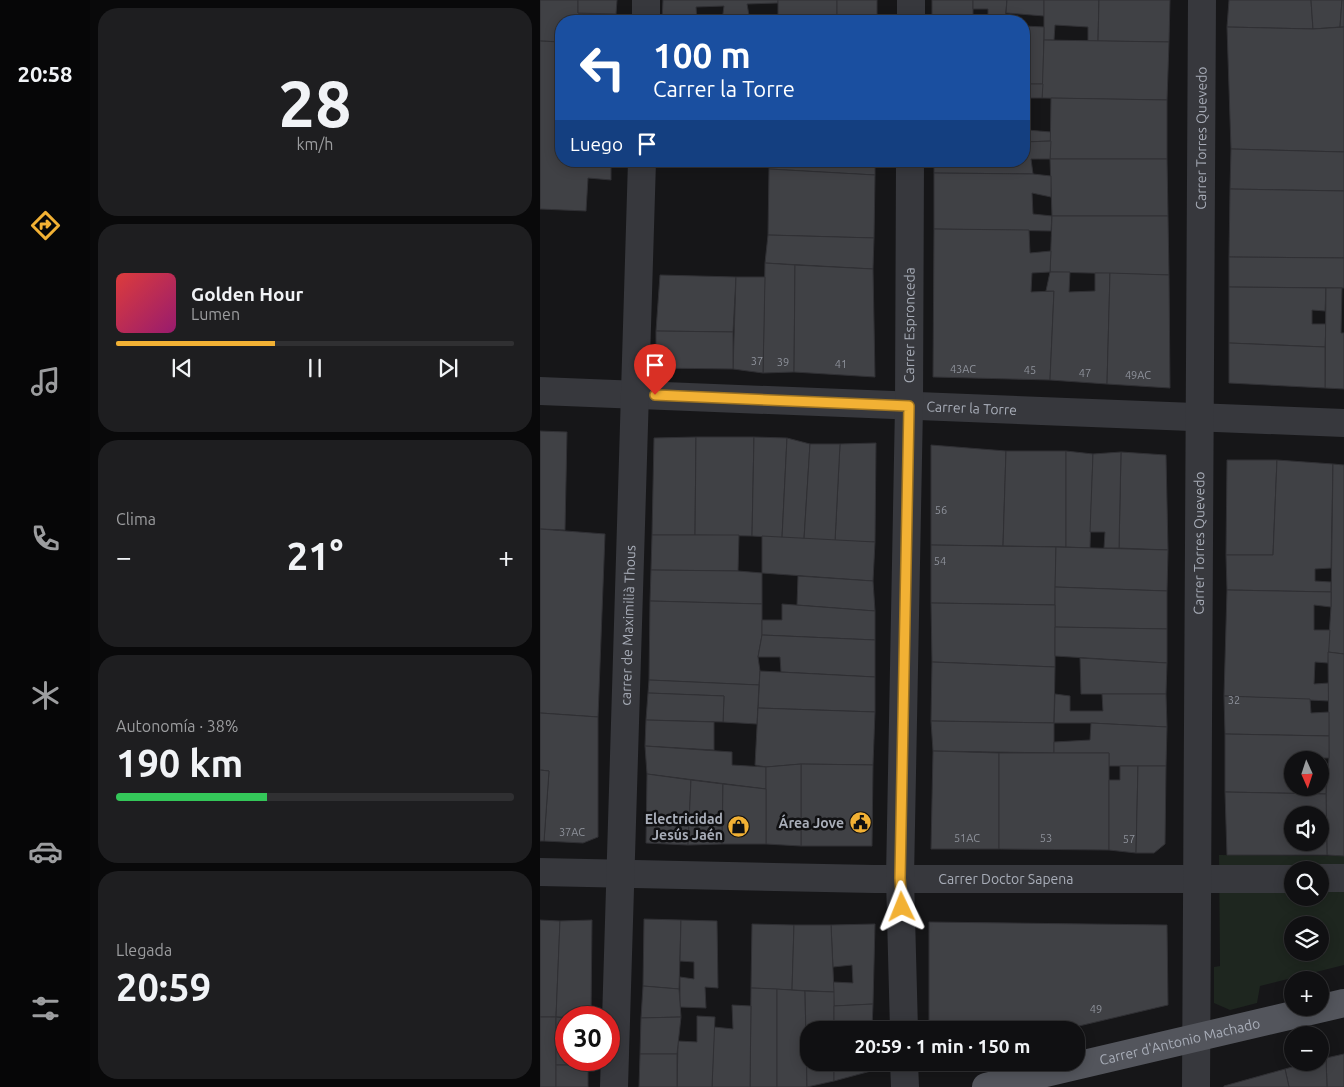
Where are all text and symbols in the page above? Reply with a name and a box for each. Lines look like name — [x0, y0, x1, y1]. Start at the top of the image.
icon: left — [570, 35, 635, 100]
text: 100 m — [653, 35, 751, 75]
text: 20:58 — [17, 61, 73, 86]
text: 28 — [278, 66, 352, 139]
street label: Carrer Torres Quevedo — [1193, 66, 1210, 210]
text: Carrer la Torre — [653, 76, 795, 101]
icon: arrive — [633, 130, 661, 158]
text: Luego — [570, 133, 623, 155]
text: km/h — [297, 135, 333, 153]
icon: directions — [28, 208, 63, 243]
street label: Carrer Espronceda — [901, 267, 918, 383]
text: Golden Hour — [191, 283, 303, 305]
text: Lumen — [191, 305, 240, 323]
pin — [634, 344, 676, 395]
icon: arrive — [641, 351, 669, 379]
icon: previous — [168, 354, 196, 382]
icon: pause — [301, 354, 329, 382]
icon: next — [434, 354, 462, 382]
house number: 37 — [751, 355, 763, 367]
house number: 39 — [777, 356, 789, 368]
house number: 41 — [835, 358, 847, 370]
house number: 43AC — [950, 363, 976, 375]
icon: music — [28, 364, 63, 399]
house number: 45 — [1024, 364, 1036, 376]
house number: 47 — [1079, 367, 1091, 379]
house number: 49AC — [1125, 369, 1151, 381]
street label: Carrer la Torre — [926, 398, 1017, 418]
street label: Carrer Torres Quevedo — [1191, 471, 1207, 615]
house number: 56 — [935, 504, 947, 516]
text: Clima — [116, 510, 156, 528]
icon: phone — [28, 521, 63, 556]
text: 21° — [287, 535, 343, 577]
text: − — [116, 541, 132, 572]
text: + — [498, 541, 514, 572]
street label: carrer de Maximilià Thous — [618, 545, 638, 706]
house number: 54 — [934, 555, 946, 567]
icon: climate — [28, 678, 63, 713]
house number: 32 — [1228, 694, 1240, 706]
text: Autonomía · 38% — [116, 717, 238, 735]
text: 190 km — [116, 742, 243, 784]
north arrow — [1284, 751, 1329, 796]
map controls — [1284, 751, 1329, 1071]
button: sound — [1284, 806, 1329, 851]
place label: Electricidad Jesús Jaén — [645, 811, 723, 843]
public building icon: Área Jove — [848, 811, 872, 835]
place label: Área Jove — [779, 814, 844, 831]
shop icon: Electricidad Jesús Jaén — [727, 815, 751, 839]
house number: 37AC — [559, 826, 585, 838]
house number: 51AC — [954, 832, 980, 844]
house number: 53 — [1040, 832, 1052, 844]
house number: 57 — [1123, 833, 1135, 845]
icon: car — [28, 834, 63, 869]
button: search — [1284, 861, 1329, 906]
street label: Carrer Doctor Sapena — [938, 871, 1074, 887]
position arrow — [875, 880, 927, 932]
button: layers — [1284, 916, 1329, 961]
text: Llegada — [116, 941, 172, 959]
text: 20:59 — [116, 966, 211, 1008]
button: + — [1284, 971, 1329, 1016]
icon: filters — [28, 991, 63, 1026]
house number: 49 — [1090, 1003, 1102, 1015]
speed limit sign: 30 — [555, 1006, 620, 1071]
street label: Carrer d'Antonio Machado — [1098, 1015, 1262, 1068]
button: − — [1284, 1026, 1329, 1071]
text: 20:59 · 1 min · 150 m — [855, 1035, 1030, 1057]

